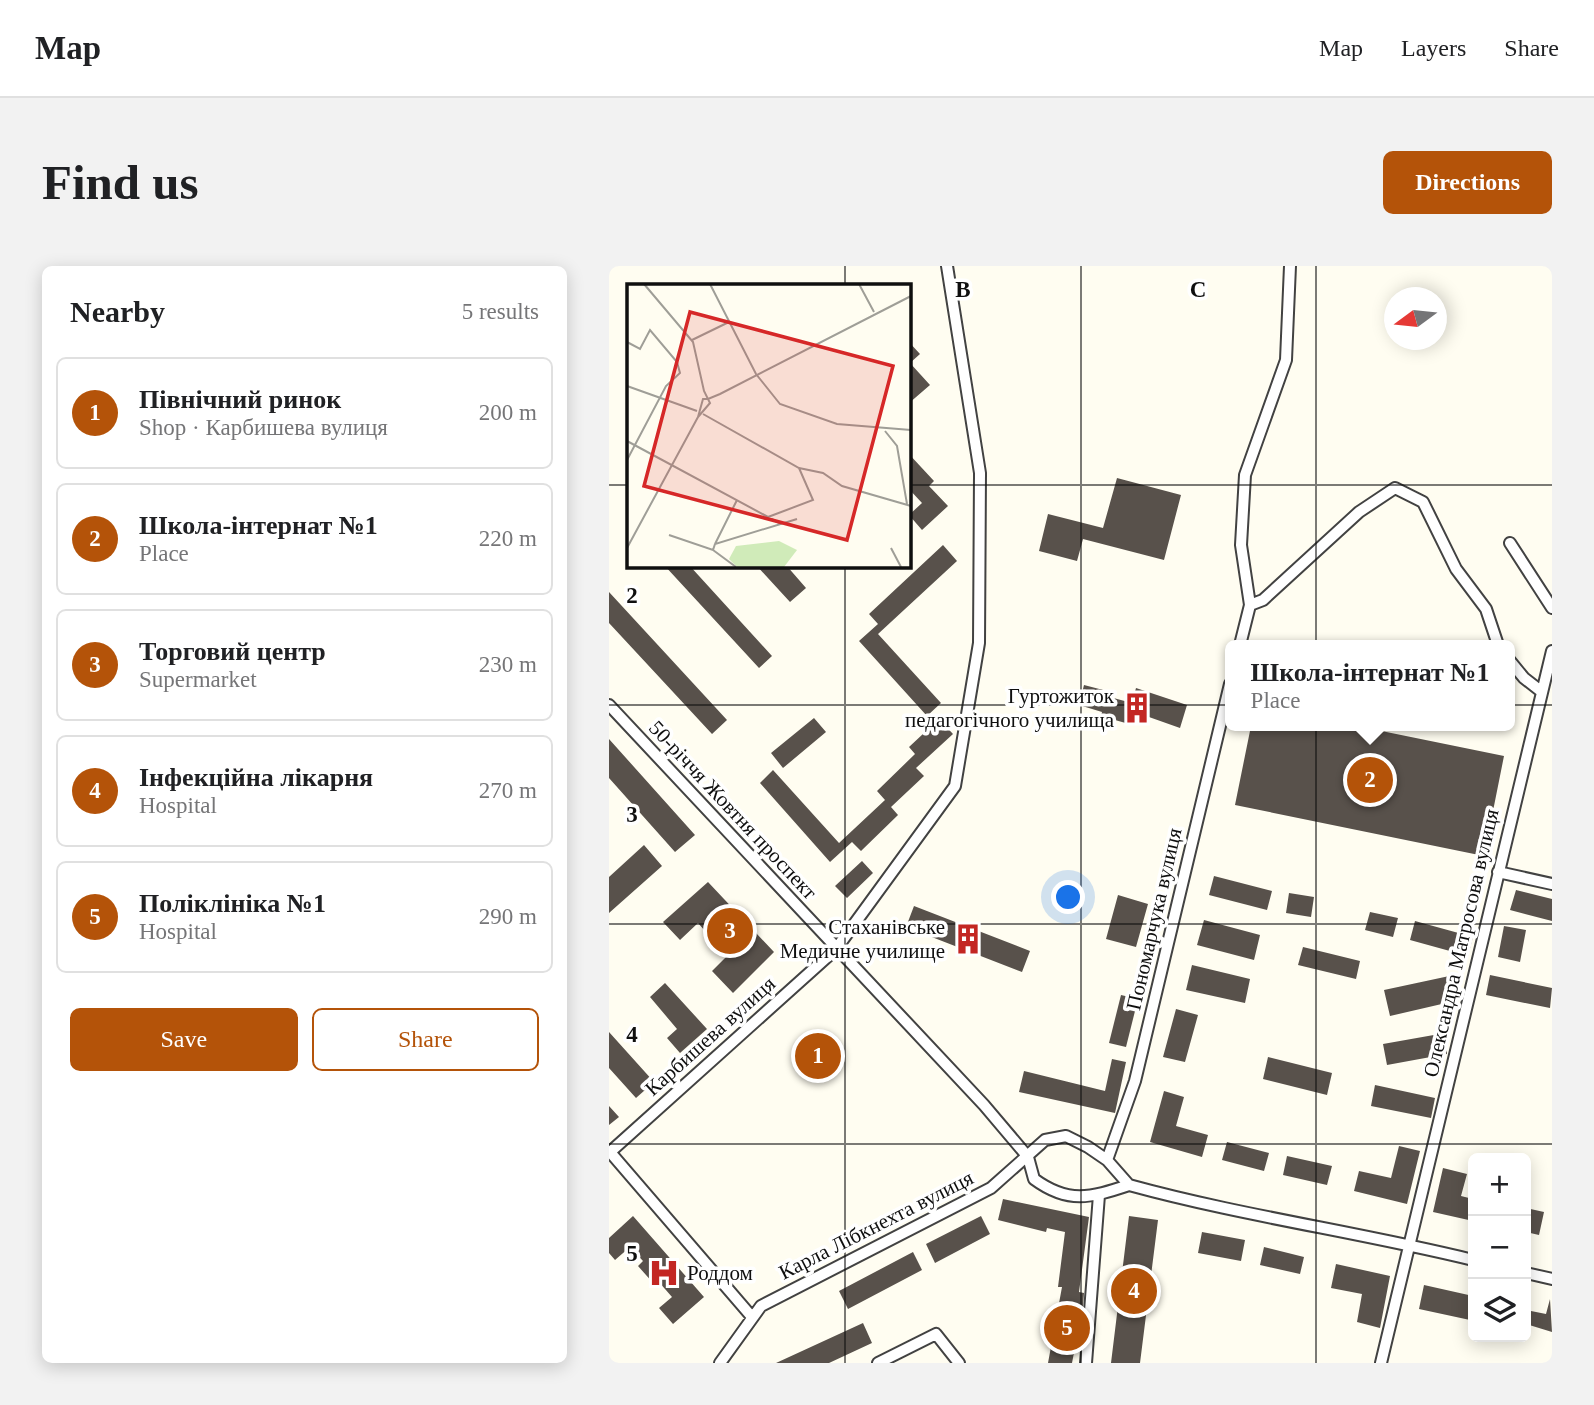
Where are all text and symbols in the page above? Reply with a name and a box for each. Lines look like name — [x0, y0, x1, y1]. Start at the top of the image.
text: Map — [35, 30, 101, 66]
text: Map — [1319, 35, 1363, 61]
text: Layers — [1401, 35, 1466, 61]
text: Share — [1504, 35, 1559, 61]
button: Directions — [1383, 151, 1552, 214]
text: Find us — [42, 155, 199, 210]
text: B — [955, 277, 971, 302]
text: C — [1190, 277, 1206, 302]
inset map — [627, 284, 910, 567]
north arrow — [1384, 287, 1447, 350]
text: Nearby — [70, 295, 165, 328]
text: 5 results — [462, 299, 539, 324]
text: Північний ринок — [139, 385, 341, 414]
text: 1 — [89, 400, 101, 425]
text: 200 m — [479, 400, 537, 425]
text: Shop · Карбишева вулиця — [139, 415, 388, 440]
text: Школа-інтернат №1 — [139, 511, 378, 540]
text: 2 — [89, 526, 101, 551]
text: 220 m — [479, 526, 537, 551]
text: Place — [139, 541, 189, 566]
text: 2 — [626, 583, 638, 608]
text: Торговий центр — [139, 637, 326, 666]
popup — [1225, 640, 1515, 731]
text: 3 — [89, 652, 101, 677]
text: 230 m — [479, 652, 537, 677]
text: Школа-інтернат №1 — [1251, 658, 1489, 687]
text: Supermarket — [139, 667, 257, 692]
place label: Гуртожиток педагогічного училища — [905, 684, 1115, 732]
text: Place — [1251, 688, 1300, 713]
building icon: Гуртожиток педагогічного училища — [1120, 691, 1154, 725]
street label: 50-річчя Жовтня проспект — [644, 716, 822, 904]
pin: 2 — [1347, 754, 1393, 806]
text: Інфекційна лікарня — [139, 763, 373, 792]
text: 4 — [89, 778, 101, 803]
text: 270 m — [479, 778, 537, 803]
text: Hospital — [139, 793, 217, 818]
text: 3 — [626, 802, 638, 827]
street label: Олександра Матросова вулиця — [1418, 806, 1504, 1079]
street label: Пономарчука вулиця — [1121, 825, 1187, 1012]
your location — [1051, 880, 1085, 914]
text: Поліклініка №1 — [139, 889, 326, 918]
text: 5 — [89, 904, 101, 929]
text: 290 m — [479, 904, 537, 929]
pin: 3 — [707, 905, 753, 957]
place label: Стаханівське Медичне училище — [780, 915, 945, 963]
text: Hospital — [139, 919, 217, 944]
building icon: Стаханівське Медичне училище — [951, 922, 985, 956]
street label: Карбишева вулиця — [640, 971, 780, 1101]
button: Save — [70, 1008, 298, 1071]
button: Share — [312, 1008, 539, 1071]
text: 4 — [626, 1022, 638, 1047]
pin: 1 — [795, 1030, 841, 1082]
map controls — [1468, 1153, 1531, 1342]
button: + — [1468, 1153, 1531, 1216]
street label: Карла Лібкнехта вулиця — [775, 1165, 978, 1284]
button: − — [1468, 1216, 1531, 1279]
text: 5 — [626, 1241, 638, 1266]
hospital icon: Роддом — [647, 1256, 681, 1290]
place label: Роддом — [687, 1261, 753, 1285]
pin: 4 — [1111, 1265, 1157, 1317]
button: layers — [1468, 1279, 1531, 1342]
pin: 5 — [1044, 1302, 1090, 1354]

